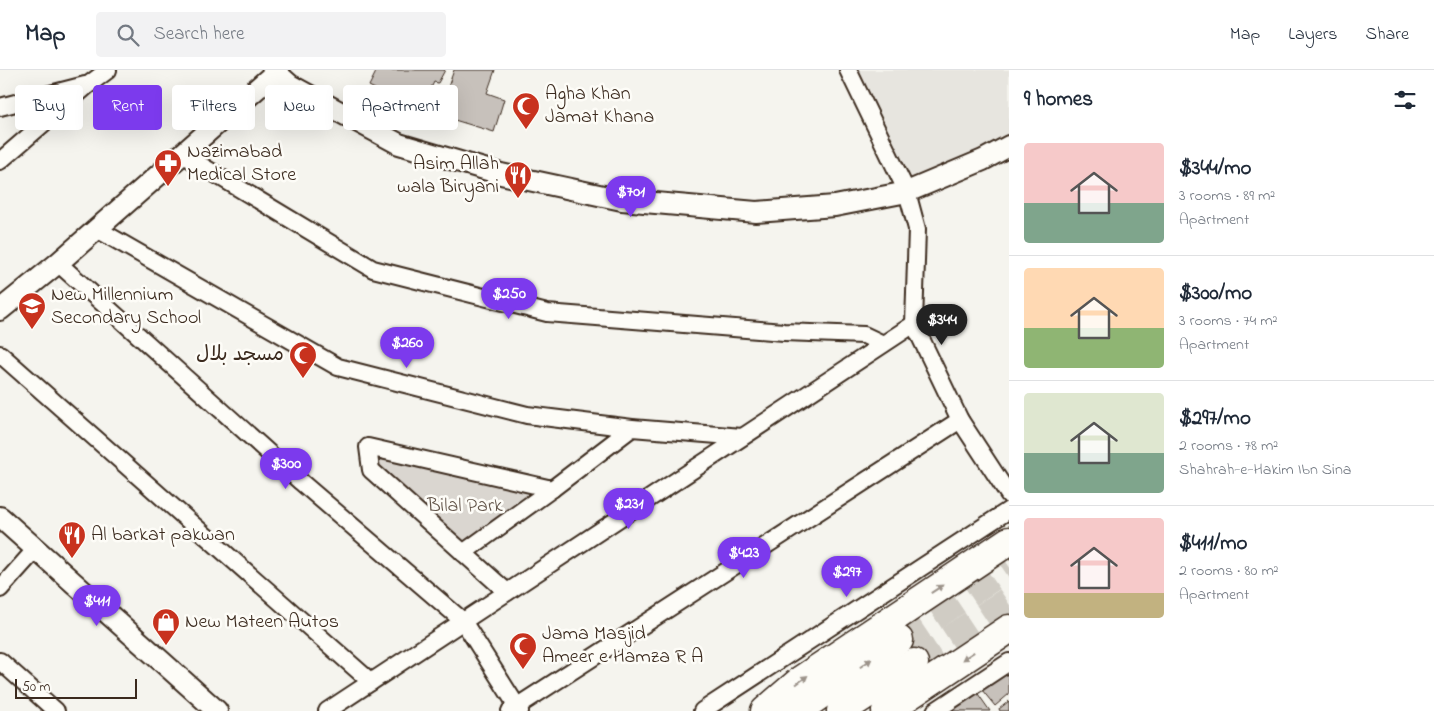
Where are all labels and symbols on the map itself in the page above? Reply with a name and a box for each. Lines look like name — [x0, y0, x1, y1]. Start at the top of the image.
place label: Agha Khan Jamat Khana — [545, 80, 654, 132]
mosque icon: Agha Khan Jamat Khana — [511, 91, 541, 130]
place label: Nazimabad Medical Store — [187, 138, 296, 190]
pharmacy icon: Nazimabad Medical Store — [153, 148, 183, 187]
place label: Asim Allah wala Biryani — [397, 150, 499, 202]
restaurant icon: Asim Allah wala Biryani — [503, 160, 533, 199]
pin: $701 — [601, 176, 661, 218]
pin: $250 — [479, 278, 539, 320]
place label: New Millennium Secondary School — [51, 281, 201, 333]
school or university icon: New Millennium Secondary School — [17, 291, 47, 330]
pin: $344 — [912, 304, 972, 346]
pin: $260 — [377, 326, 437, 369]
mosque icon: مسجد بلال — [288, 340, 318, 379]
place label: مسجد بلال — [196, 341, 284, 370]
pin: $300 — [256, 448, 316, 490]
pin: $231 — [599, 488, 659, 530]
park label: Bilal Park — [426, 492, 503, 521]
restaurant icon: Al barkat pakwan — [57, 520, 87, 559]
place label: Al barkat pakwan — [91, 521, 235, 550]
pin: $423 — [714, 536, 774, 579]
pin: $297 — [817, 556, 877, 598]
pin: $411 — [67, 584, 127, 627]
one-way arrow — [930, 584, 944, 594]
shop icon: New Mateen Autos — [151, 607, 181, 646]
place label: New Mateen Autos — [185, 608, 339, 637]
place label: Jama Masjid Ameer e Hamza R A — [542, 620, 703, 672]
mosque icon: Jama Masjid Ameer e Hamza R A — [508, 631, 538, 670]
one-way arrow — [962, 651, 975, 661]
one-way arrow — [859, 658, 873, 668]
one-way arrow — [795, 675, 809, 685]
scale bar — [15, 676, 138, 699]

